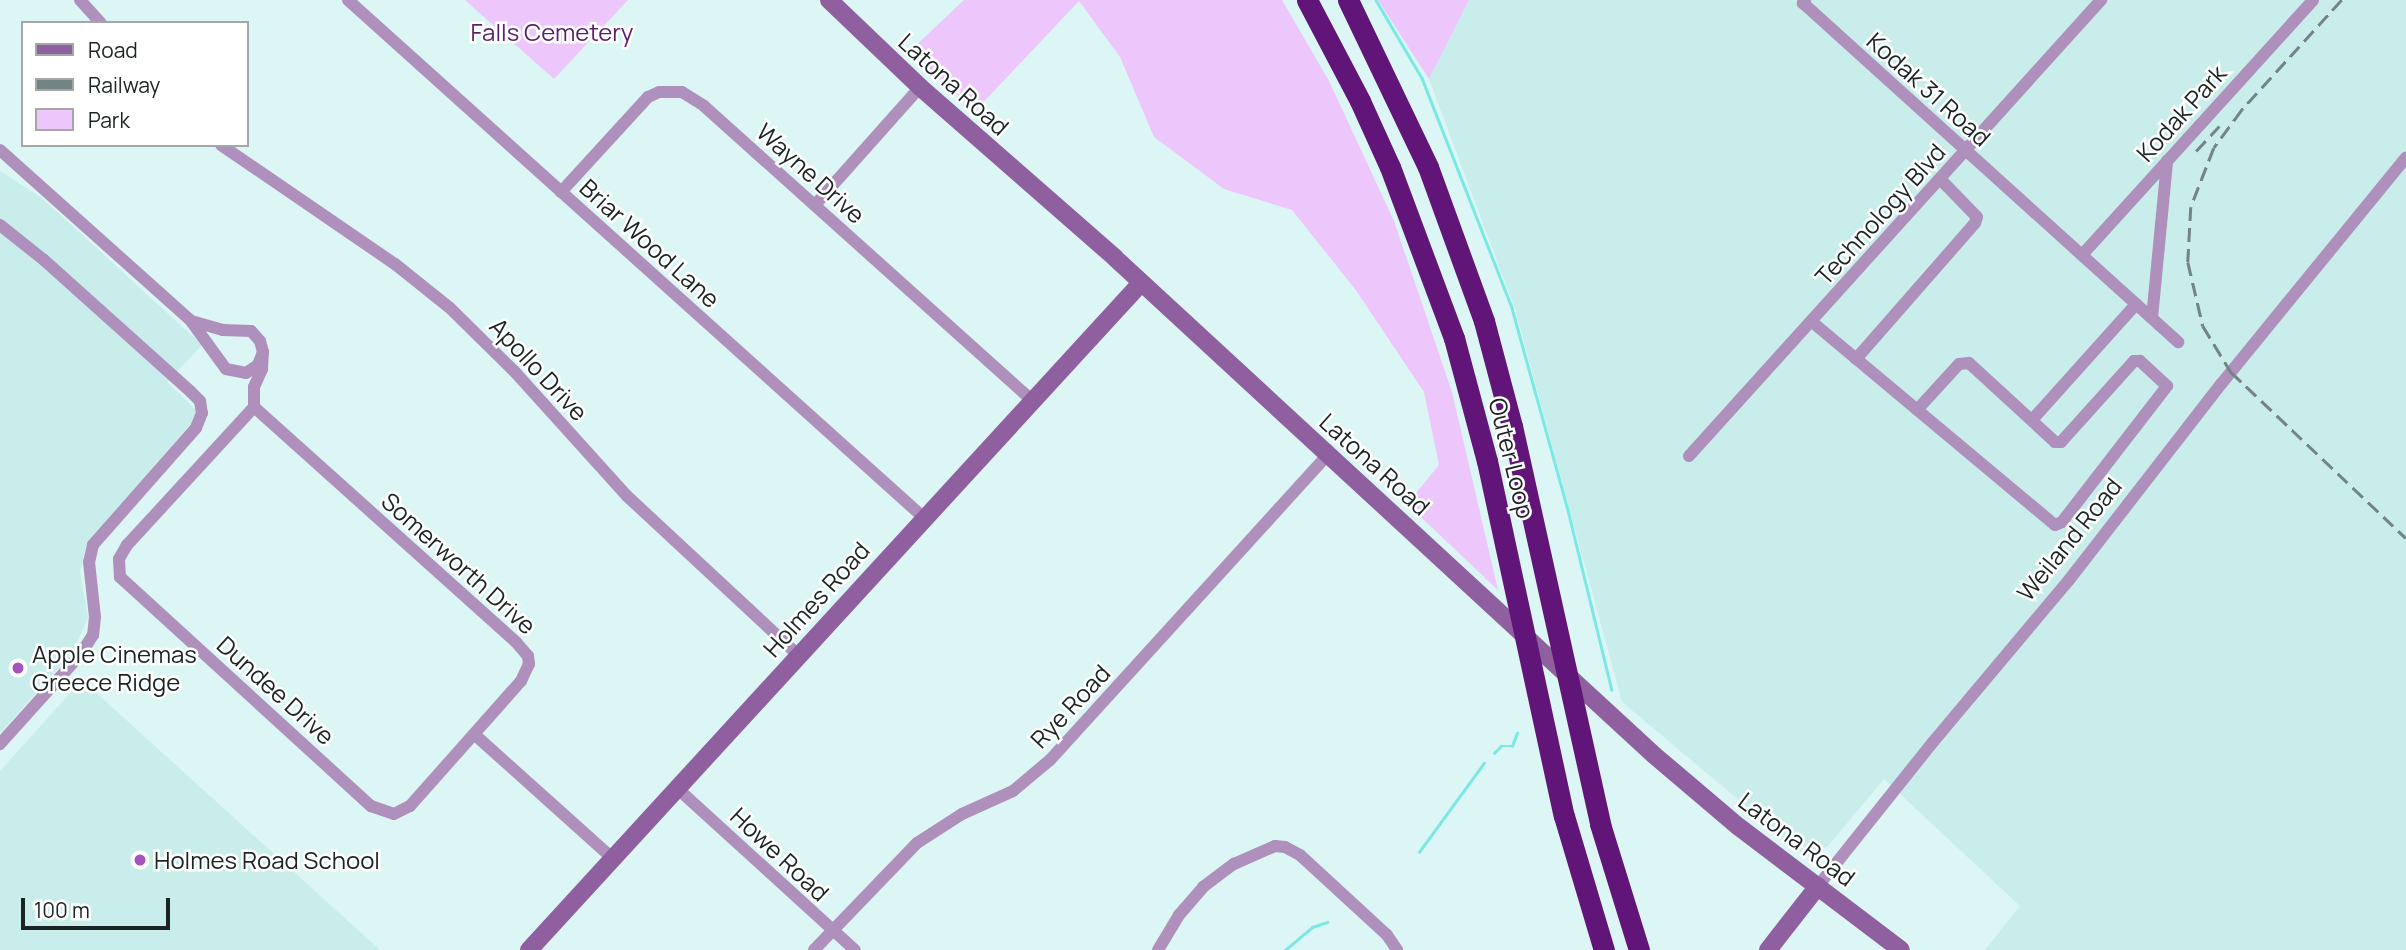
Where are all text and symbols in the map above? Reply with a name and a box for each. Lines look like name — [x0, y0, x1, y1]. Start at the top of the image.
park label: Falls Cemetery — [471, 18, 633, 46]
legend — [21, 21, 248, 147]
street label: Kodak 31 Road — [1861, 26, 1997, 152]
street label: Latona Road — [893, 27, 1015, 141]
text: Road — [88, 36, 138, 64]
street label: Kodak Park — [2130, 59, 2232, 167]
text: Railway — [88, 71, 160, 99]
text: Park — [88, 106, 130, 134]
street label: Wayne Drive — [751, 117, 871, 229]
street label: Technology Blvd — [1809, 137, 1951, 291]
street label: Briar Wood Lane — [574, 173, 726, 313]
street label: Apollo Drive — [484, 312, 594, 426]
street label: Outer Loop — [1483, 395, 1541, 521]
street label: Latona Road — [1314, 407, 1436, 521]
street label: Weiland Road — [2011, 472, 2127, 606]
street label: Somerworth Drive — [376, 486, 542, 640]
street label: Holmes Road — [757, 536, 875, 662]
street label: Dundee Drive — [211, 630, 341, 750]
place label: Apple Cinemas Greece Ridge — [32, 640, 197, 696]
street label: Rye Road — [1024, 659, 1116, 753]
marker: Apple Cinemas Greece Ridge — [10, 660, 26, 676]
street label: Latona Road — [1733, 786, 1861, 892]
street label: Howe Road — [725, 801, 835, 907]
place label: Holmes Road School — [154, 846, 380, 874]
marker: Holmes Road School — [132, 852, 148, 868]
scale bar — [24, 884, 173, 928]
text: 100 m — [34, 896, 90, 924]

